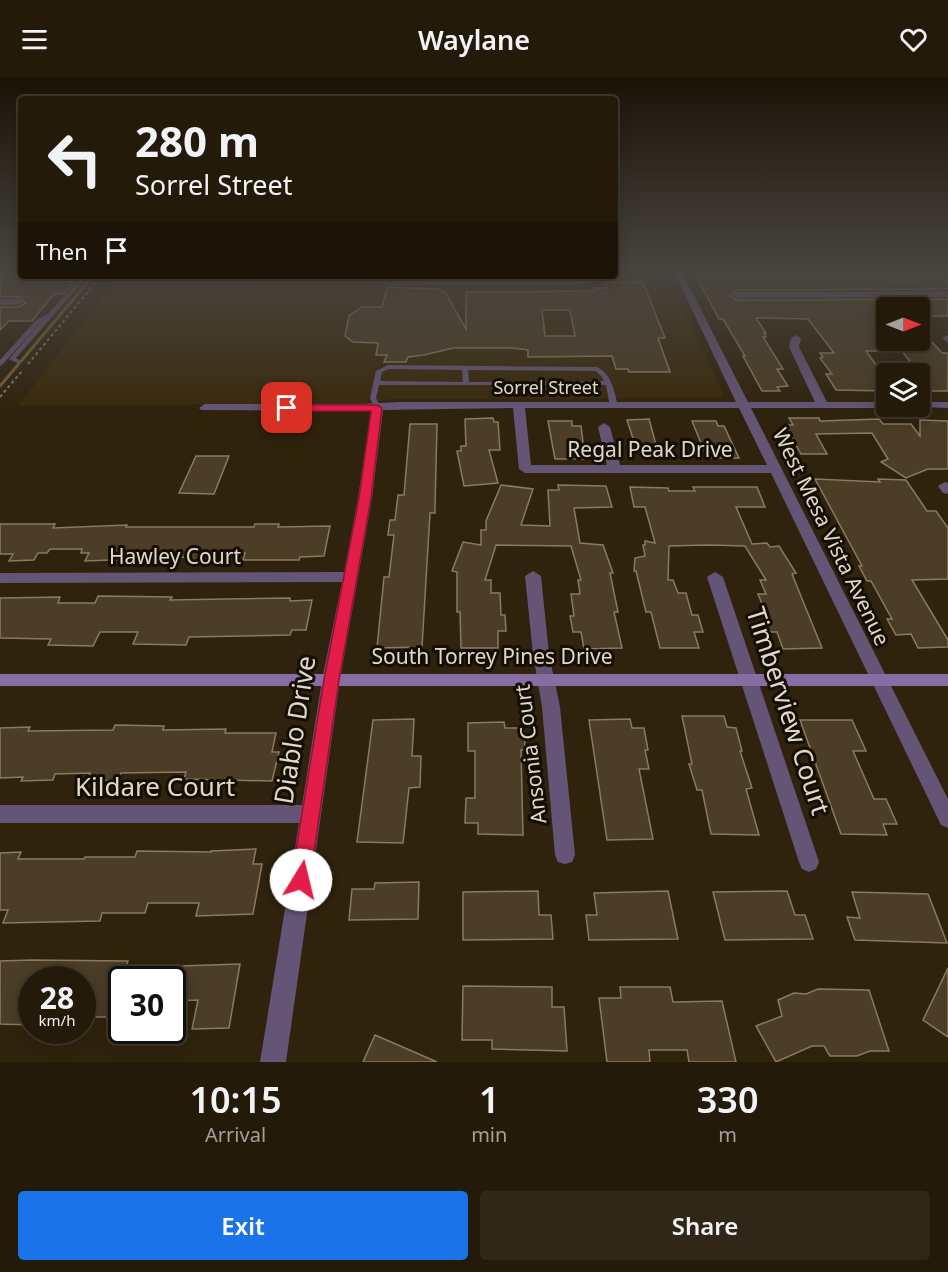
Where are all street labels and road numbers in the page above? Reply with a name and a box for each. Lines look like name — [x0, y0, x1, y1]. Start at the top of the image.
street label: Sorrel Street — [493, 375, 599, 399]
street label: West Mesa Vista Avenue — [767, 423, 897, 650]
street label: Regal Peak Drive — [567, 435, 733, 463]
street label: Hawley Court — [109, 542, 241, 570]
street label: Timberview Court — [738, 602, 840, 819]
street label: South Torrey Pines Drive — [371, 642, 613, 670]
street label: Diablo Drive — [265, 653, 324, 807]
street label: Ansonia Court — [508, 683, 552, 825]
street label: Kildare Court — [75, 768, 235, 804]

